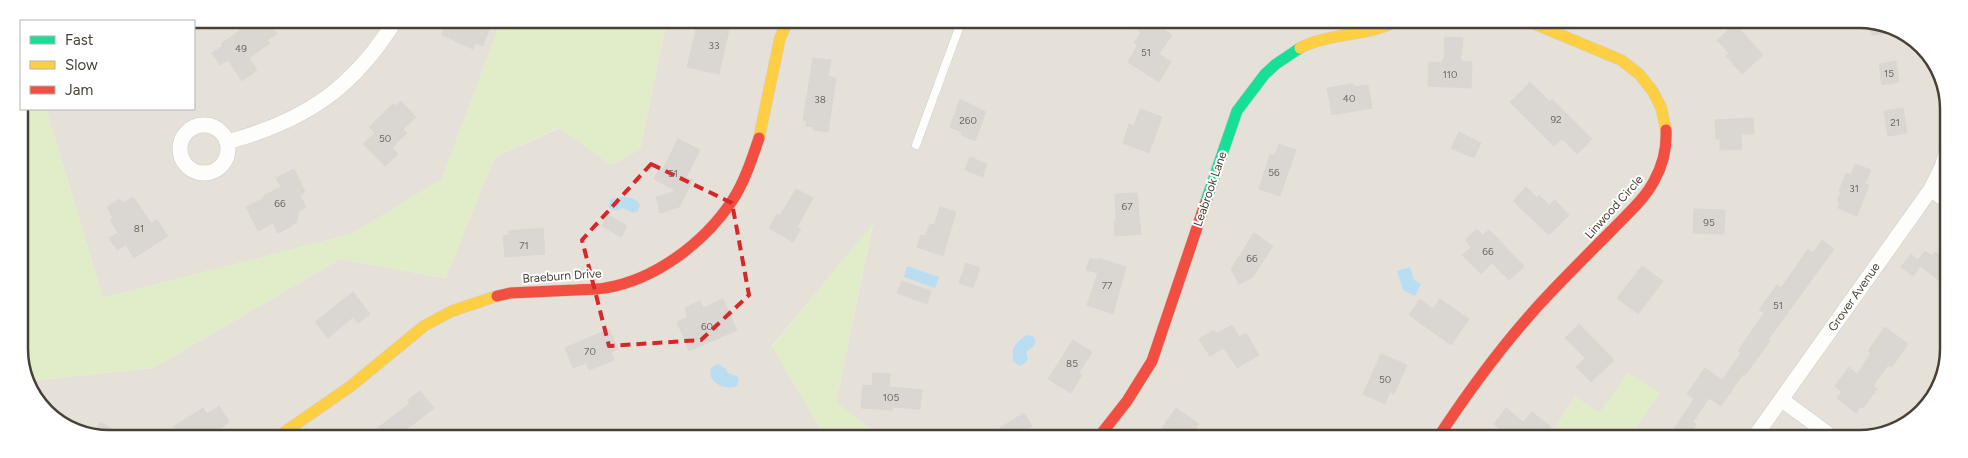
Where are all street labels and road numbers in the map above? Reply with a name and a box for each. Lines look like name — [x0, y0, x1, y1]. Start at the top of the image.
street label: Leabrook Lane — [1191, 149, 1230, 228]
street label: Linwood Circle — [1582, 172, 1646, 241]
street label: Grover Avenue — [1825, 260, 1883, 334]
street label: Braeburn Drive — [522, 266, 602, 286]

